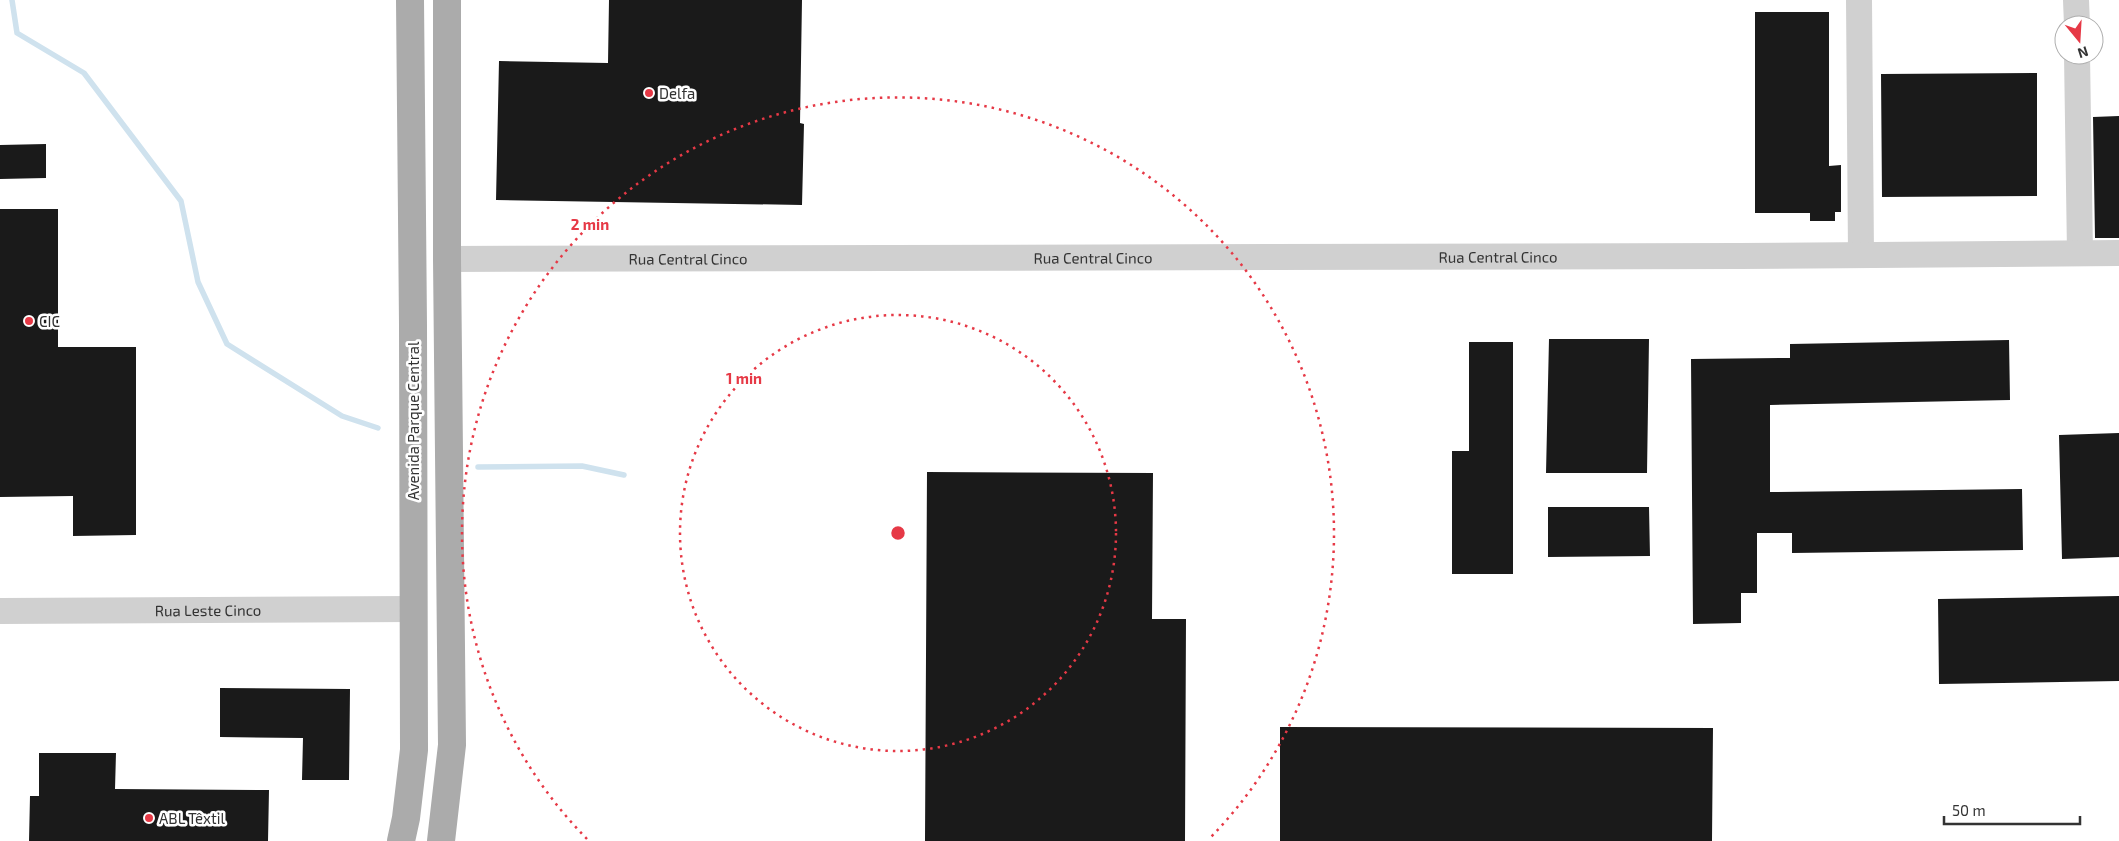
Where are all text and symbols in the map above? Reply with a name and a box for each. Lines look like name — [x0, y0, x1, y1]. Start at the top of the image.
north arrow — [2054, 15, 2104, 65]
text: N — [2076, 43, 2091, 62]
place label: Delfa — [659, 84, 695, 102]
marker: Delfa — [643, 87, 655, 99]
text: 2 min — [571, 215, 609, 233]
street label: Rua Central Cinco — [1438, 247, 1558, 266]
street label: Rua Central Cinco — [1033, 248, 1153, 267]
street label: Rua Central Cinco — [628, 249, 748, 268]
place label: CIC — [39, 312, 60, 330]
marker: CIC — [23, 315, 35, 327]
street label: Avenida Parque Central — [404, 341, 422, 500]
text: 1 min — [726, 369, 762, 387]
centre of rings — [889, 524, 907, 542]
street label: Rua Leste Cinco — [155, 601, 261, 619]
scale bar — [1944, 794, 2080, 826]
text: 50 m — [1952, 801, 1986, 819]
place label: ABL Têxtil — [159, 809, 225, 827]
marker: ABL Têxtil — [143, 812, 155, 824]

